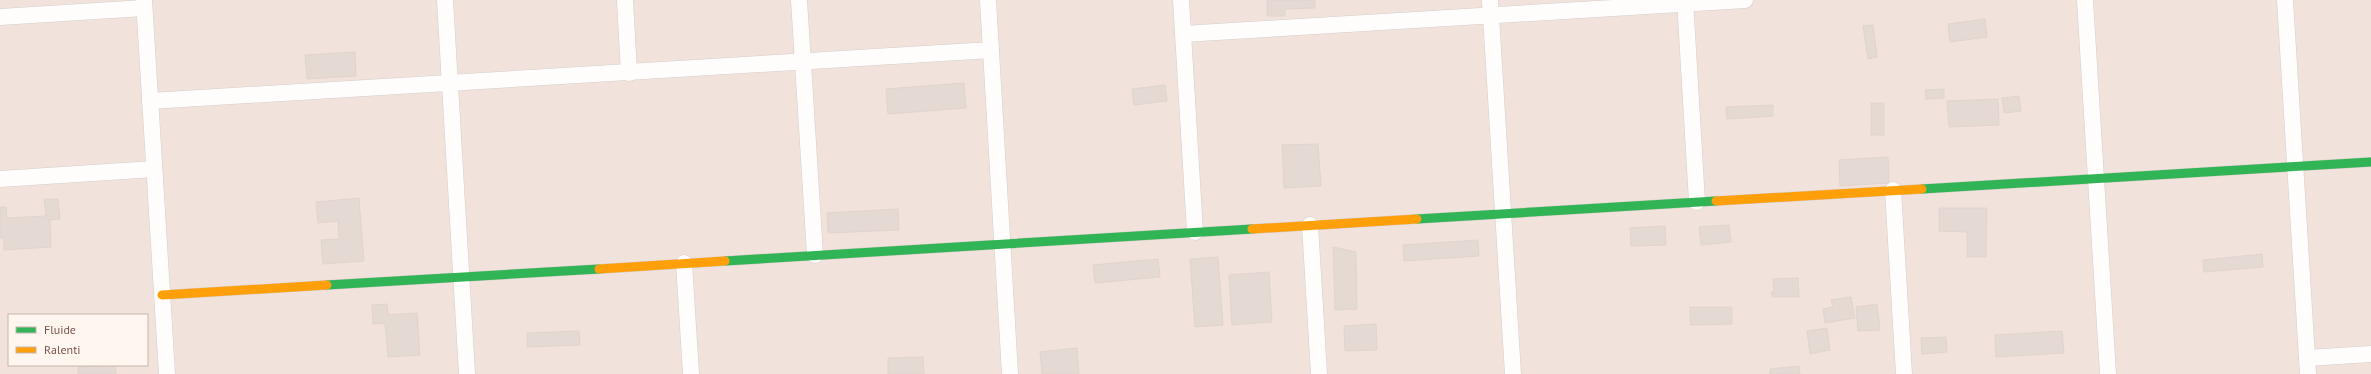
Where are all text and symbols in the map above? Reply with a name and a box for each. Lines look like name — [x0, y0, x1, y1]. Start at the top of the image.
legend — [8, 314, 148, 366]
text: Fluide — [44, 322, 76, 337]
text: Ralenti — [44, 342, 80, 357]

